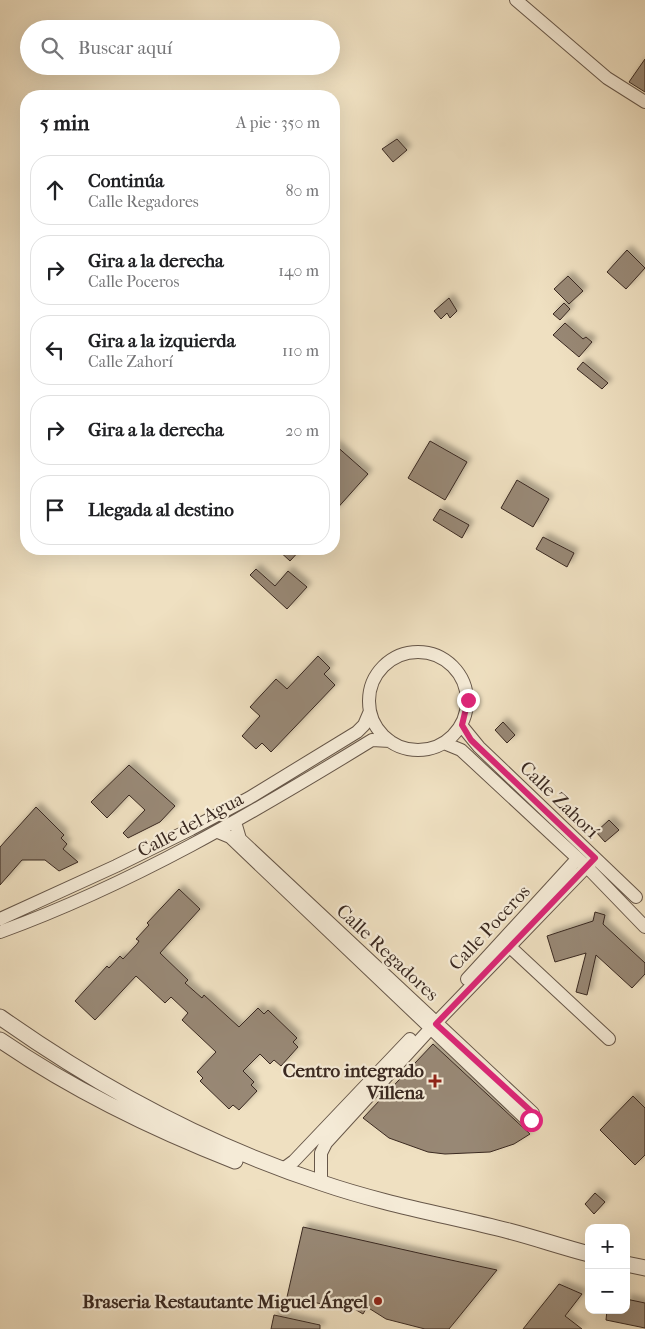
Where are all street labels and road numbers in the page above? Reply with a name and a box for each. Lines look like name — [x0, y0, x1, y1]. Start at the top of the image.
street label: Calle Zahorí — [515, 757, 603, 843]
street label: Calle del Agua — [134, 788, 247, 862]
street label: Calle Poceros — [445, 881, 535, 975]
street label: Calle Regadores — [332, 900, 443, 1006]

